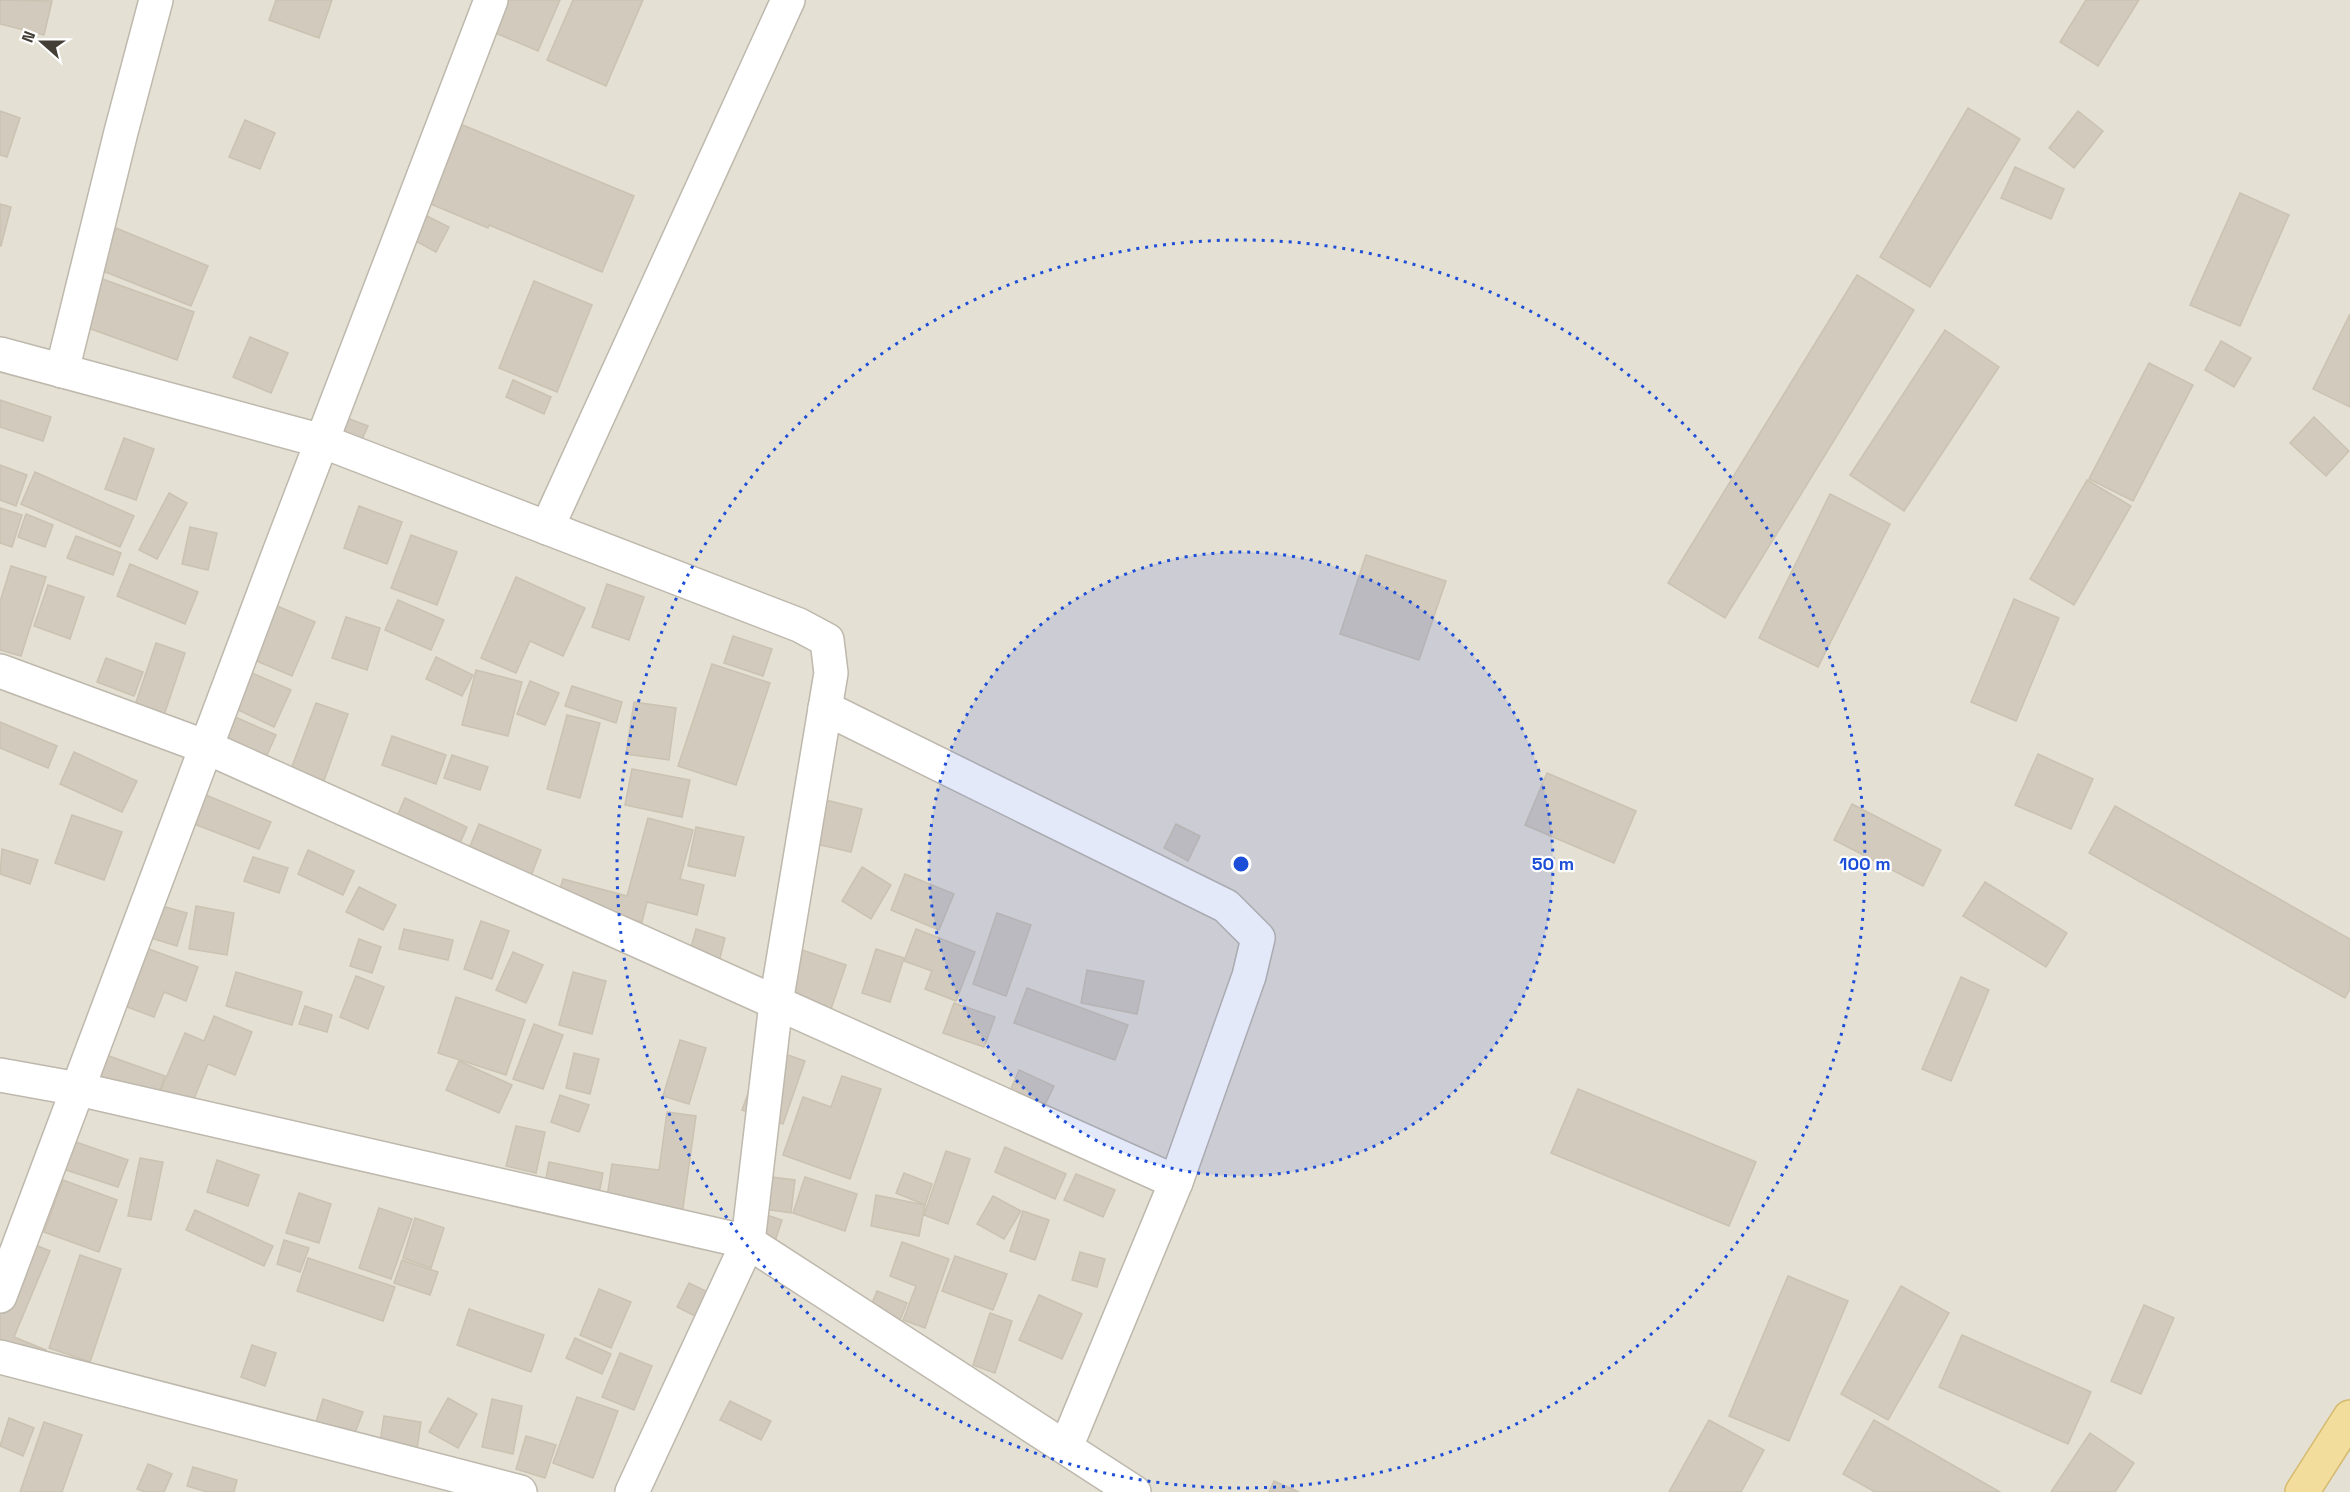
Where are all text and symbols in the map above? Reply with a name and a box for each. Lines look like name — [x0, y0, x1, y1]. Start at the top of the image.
north arrow — [12, 12, 72, 72]
text: N — [17, 28, 40, 46]
text: 50 m — [1532, 852, 1574, 875]
text: 100 m — [1839, 852, 1891, 875]
centre of rings — [1231, 854, 1251, 874]

